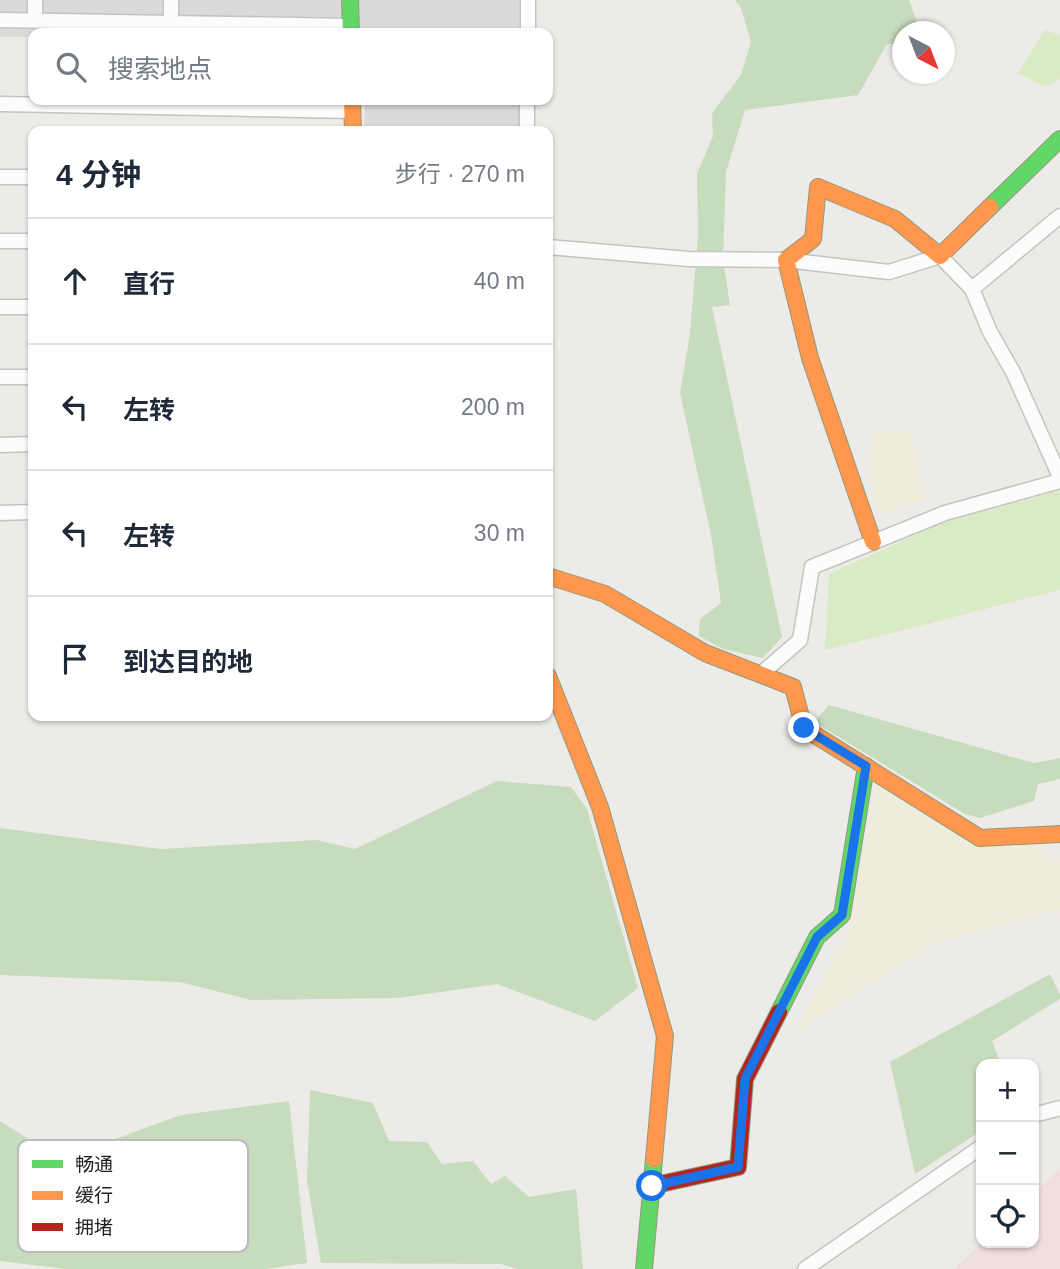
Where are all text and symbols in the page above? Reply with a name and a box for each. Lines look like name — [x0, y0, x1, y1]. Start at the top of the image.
north arrow — [892, 21, 955, 84]
search box — [28, 28, 553, 105]
icon: search — [52, 48, 90, 86]
text: 搜索地点 — [108, 54, 212, 84]
text: 4 分钟 — [56, 158, 141, 191]
text: 步行 · 270 m — [395, 161, 525, 187]
icon: ahead — [56, 262, 94, 300]
text: 40 m — [474, 268, 525, 294]
text: 直行 — [123, 269, 175, 299]
icon: left — [56, 388, 94, 426]
text: 200 m — [461, 394, 525, 420]
text: 左转 — [123, 395, 175, 425]
icon: left — [56, 514, 94, 552]
text: 30 m — [474, 520, 525, 546]
text: 左转 — [123, 521, 175, 551]
icon: arrive — [56, 640, 94, 678]
text: 到达目的地 — [123, 647, 253, 677]
route end — [788, 712, 819, 743]
map controls — [976, 1059, 1039, 1248]
button: + — [976, 1059, 1039, 1122]
button: − — [976, 1122, 1039, 1185]
legend — [18, 1140, 248, 1252]
text: 畅通 — [75, 1154, 113, 1175]
route start — [636, 1170, 667, 1201]
text: 缓行 — [75, 1185, 113, 1206]
button: locate — [976, 1185, 1039, 1248]
text: 拥堵 — [75, 1217, 113, 1238]

